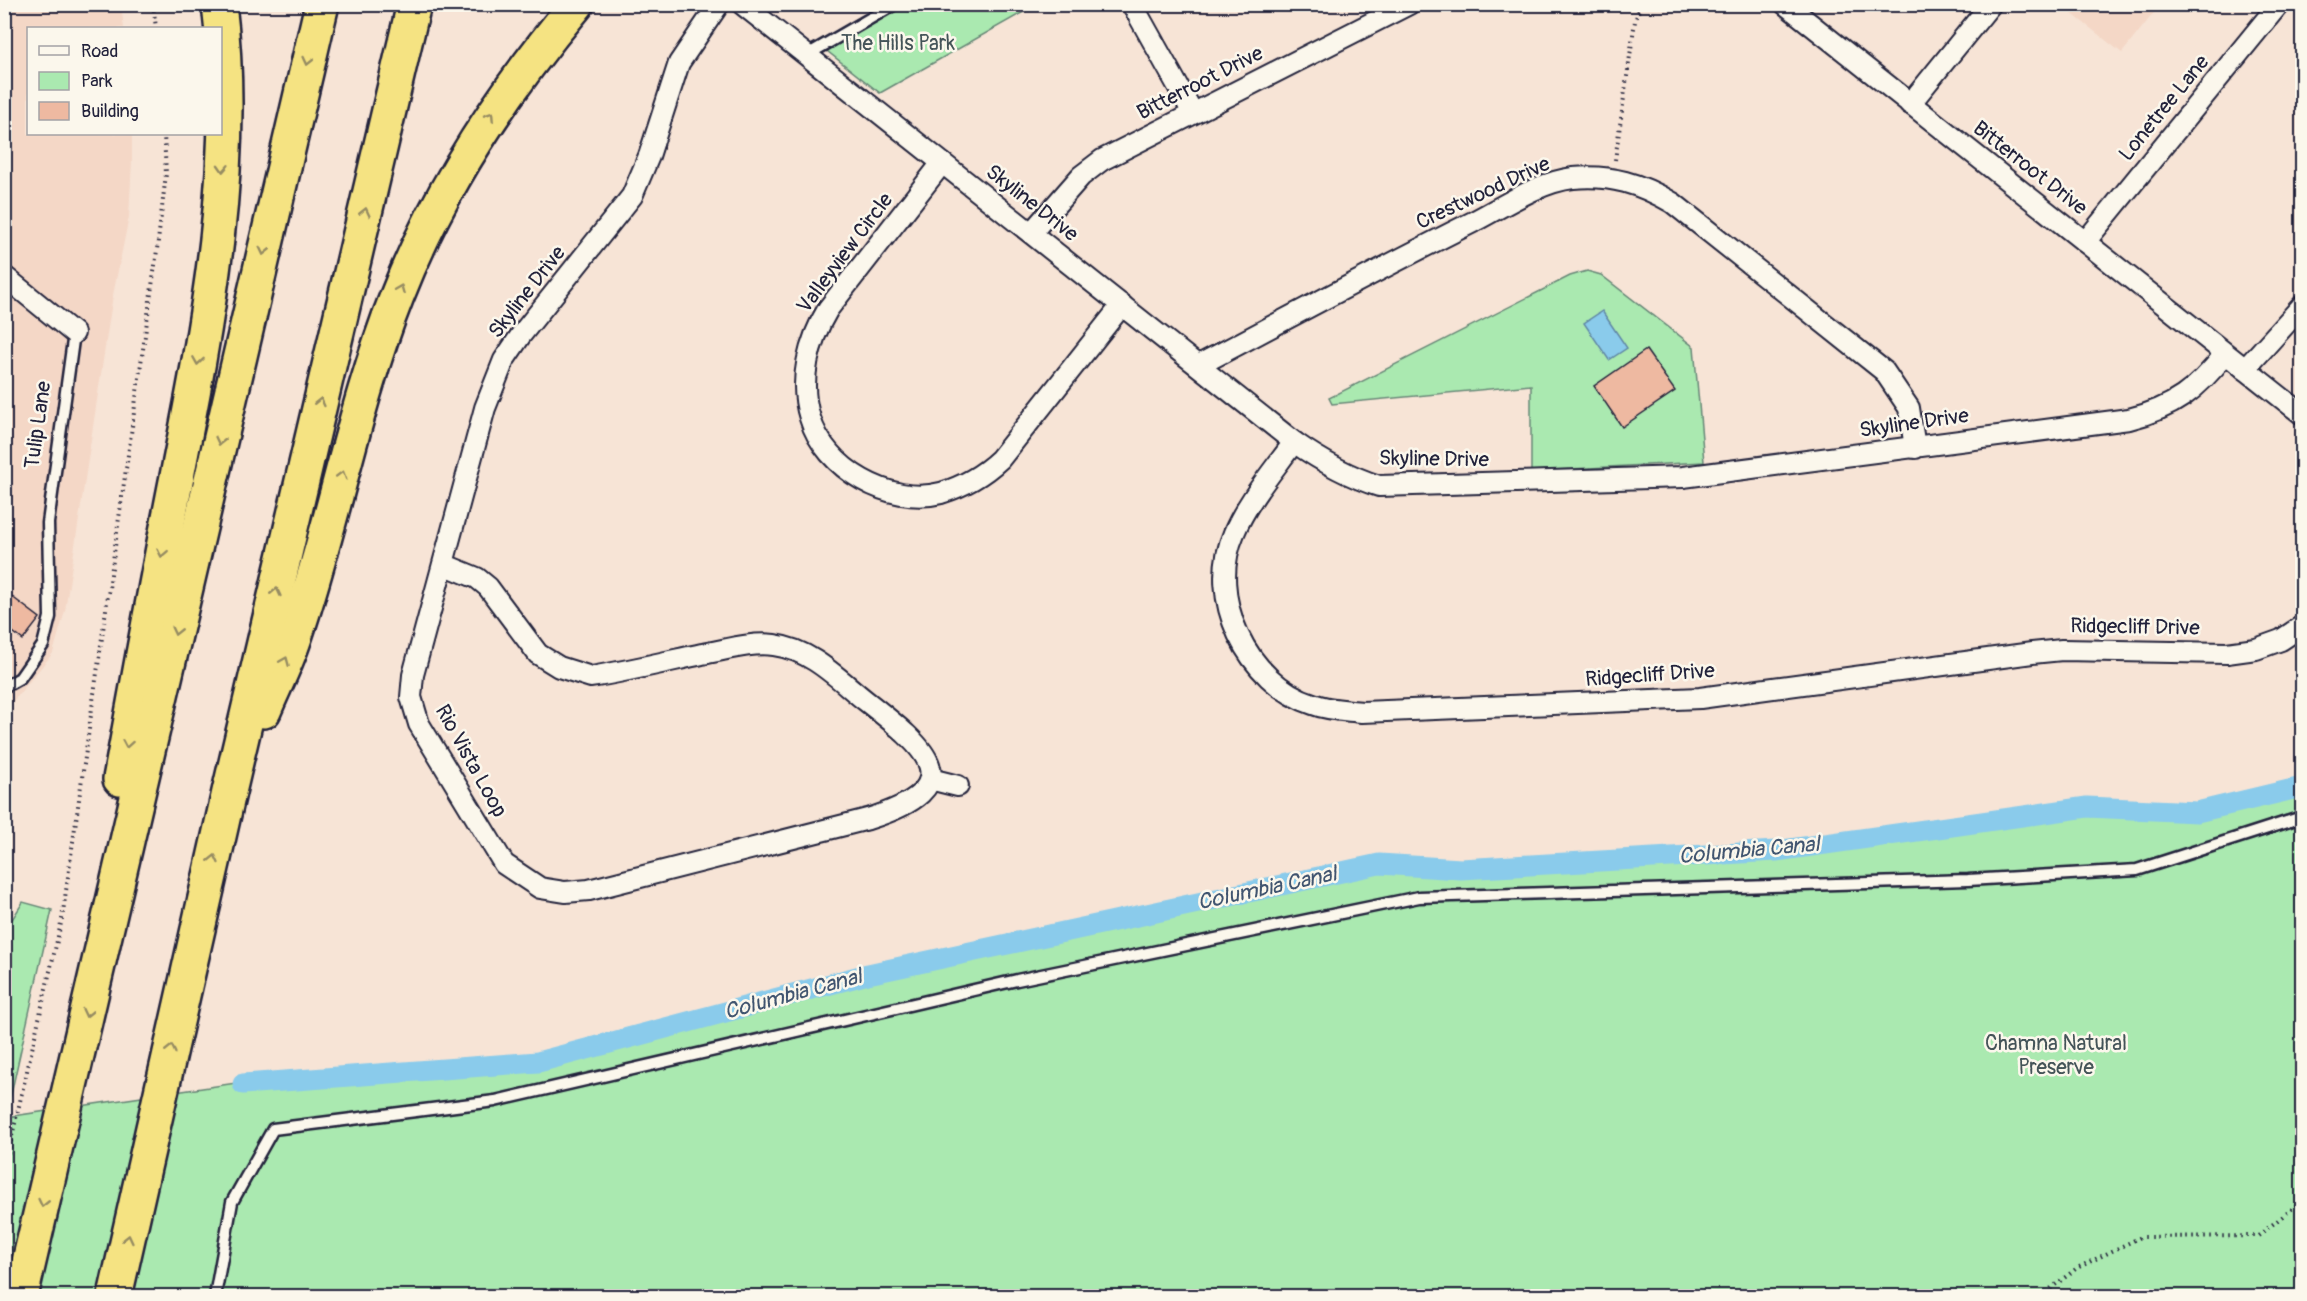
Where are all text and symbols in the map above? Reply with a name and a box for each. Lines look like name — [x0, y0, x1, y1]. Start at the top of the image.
legend — [27, 27, 222, 135]
park label: The Hills Park — [841, 30, 955, 57]
street label: Bitterroot Drive — [1132, 39, 1268, 126]
text: Road — [81, 40, 118, 63]
street label: Lonetree Lane — [2113, 49, 2216, 167]
one-way arrow — [303, 56, 316, 66]
text: Park — [81, 70, 113, 93]
text: Building — [81, 100, 139, 123]
one-way arrow — [483, 112, 494, 123]
street label: Bitterroot Drive — [1967, 115, 2093, 221]
street label: Crestwood Drive — [1412, 150, 1555, 236]
street label: Skyline Drive — [980, 158, 1084, 248]
one-way arrow — [217, 163, 230, 172]
street label: Valleyview Circle — [791, 187, 900, 319]
one-way arrow — [357, 208, 370, 218]
street label: Skyline Drive — [482, 240, 572, 344]
one-way arrow — [259, 246, 272, 256]
one-way arrow — [393, 284, 405, 295]
one-way arrow — [192, 356, 204, 366]
street label: Tulip Lane — [19, 379, 58, 470]
one-way arrow — [313, 397, 326, 407]
street label: Skyline Drive — [1858, 402, 1971, 444]
one-way arrow — [215, 436, 228, 446]
street label: Skyline Drive — [1379, 445, 1490, 473]
one-way arrow — [335, 470, 347, 481]
one-way arrow — [156, 547, 169, 557]
one-way arrow — [268, 587, 281, 597]
street label: Ridgecliff Drive — [2070, 612, 2201, 642]
one-way arrow — [170, 626, 183, 636]
one-way arrow — [278, 657, 290, 668]
street label: Ridgecliff Drive — [1584, 657, 1716, 693]
street label: Rio Vista Loop — [429, 700, 513, 822]
one-way arrow — [121, 740, 133, 749]
water label: Columbia Canal — [1677, 830, 1823, 870]
one-way arrow — [207, 854, 220, 864]
water label: Columbia Canal — [1195, 859, 1342, 916]
water label: Columbia Canal — [721, 961, 868, 1026]
one-way arrow — [82, 1008, 95, 1018]
park label: Chamna Natural Preserve — [1985, 1030, 2127, 1081]
one-way arrow — [163, 1045, 176, 1055]
one-way arrow — [37, 1198, 50, 1208]
one-way arrow — [120, 1235, 133, 1245]

